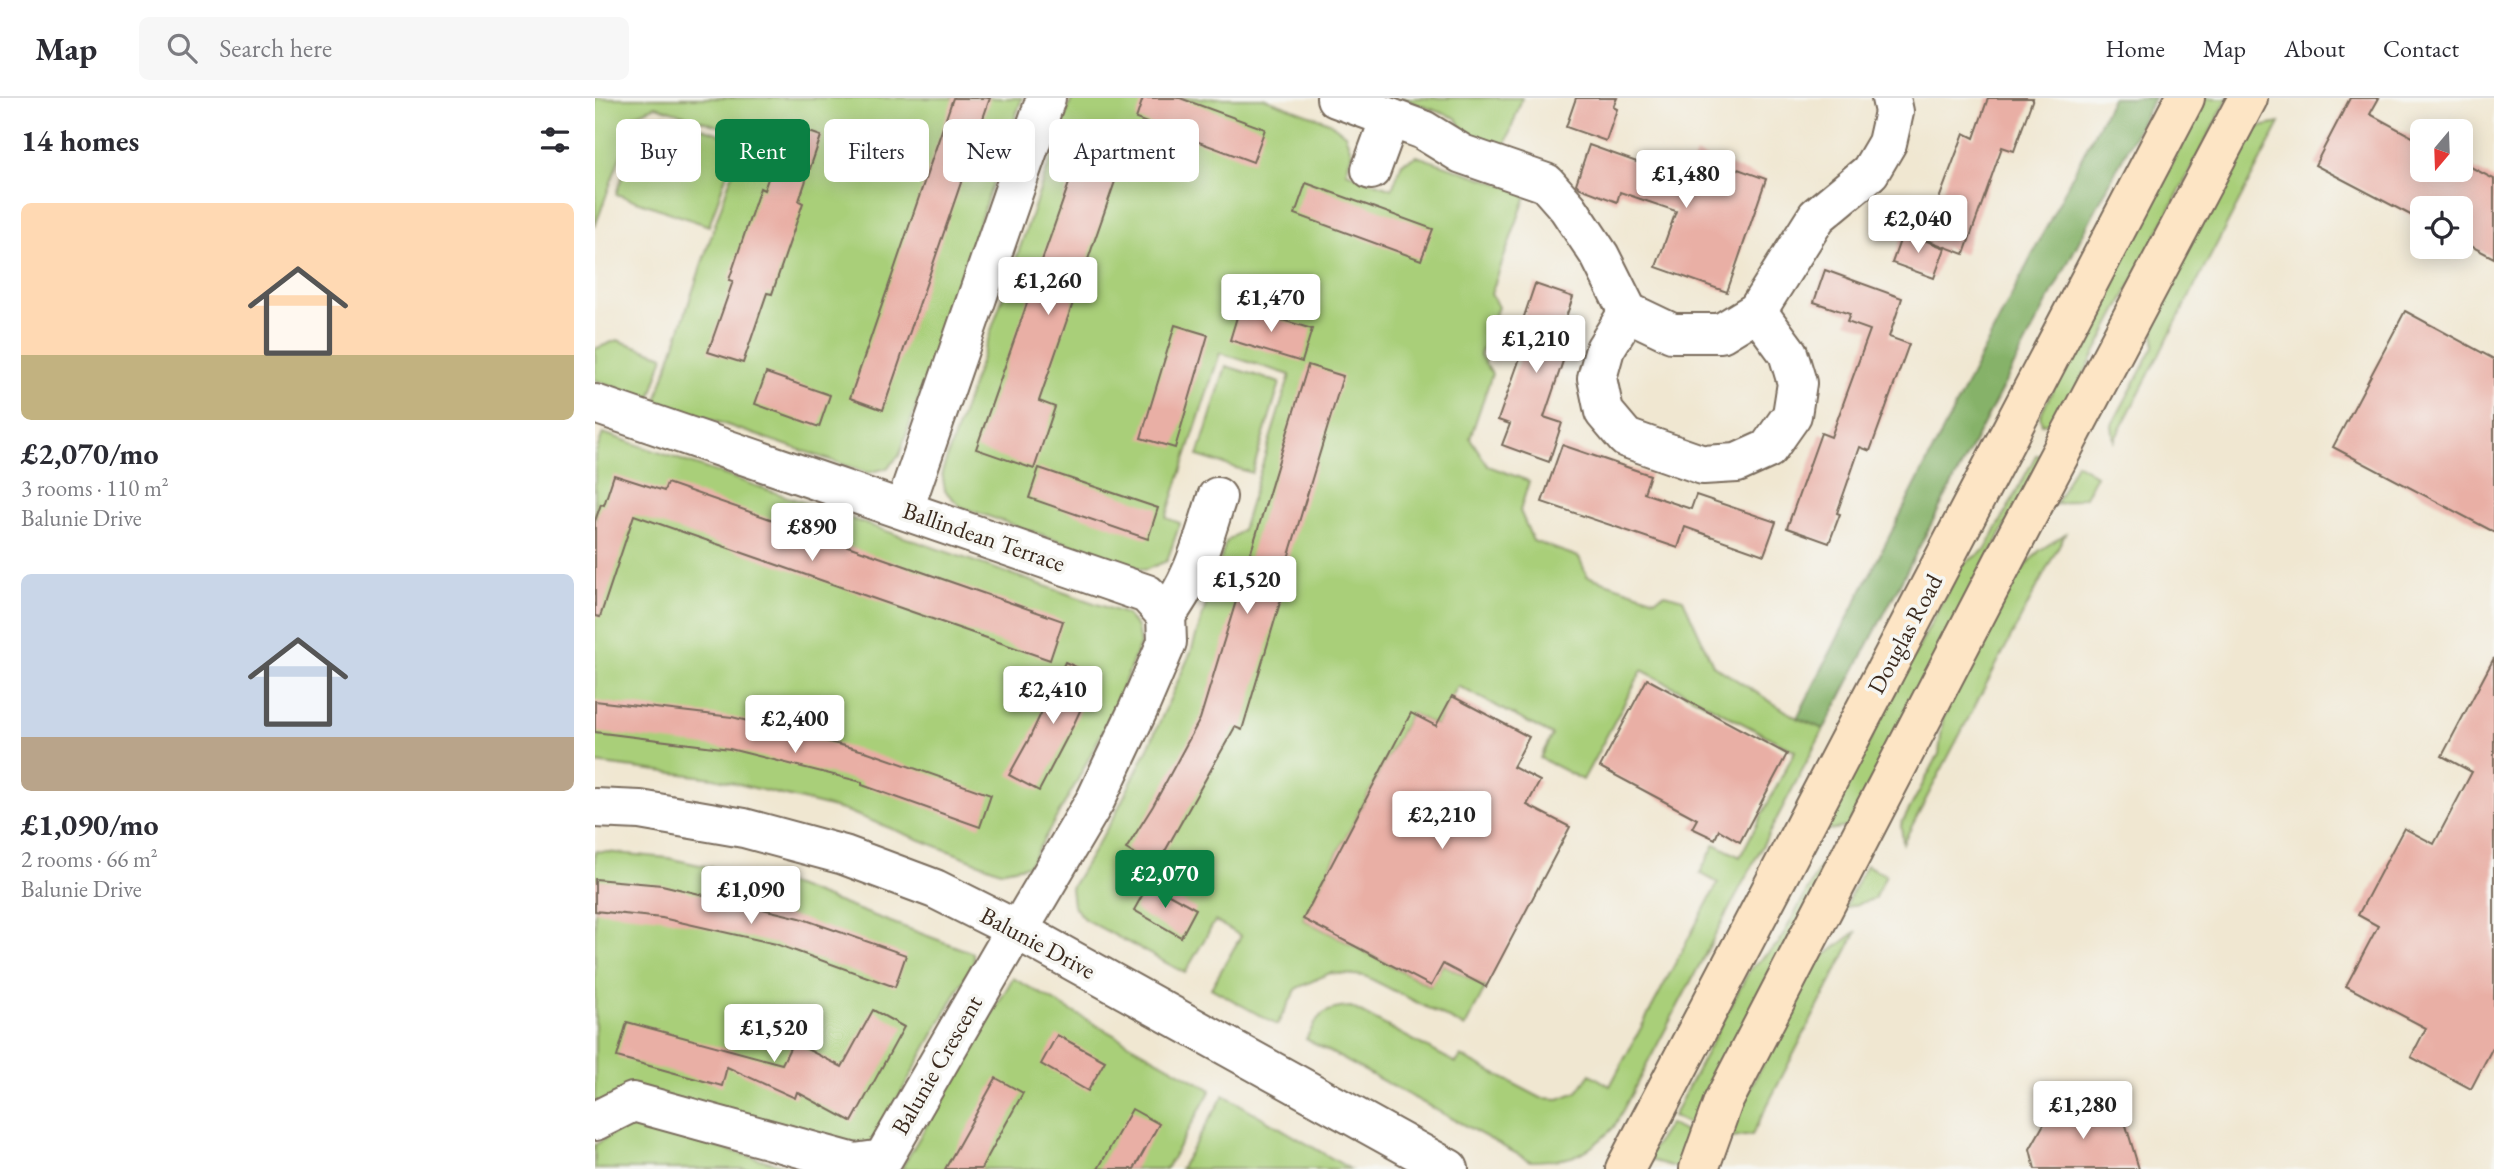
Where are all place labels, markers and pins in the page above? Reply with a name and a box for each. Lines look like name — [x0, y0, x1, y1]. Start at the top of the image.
pin: £1,480 — [1629, 150, 1743, 210]
pin: £2,040 — [1861, 195, 1975, 255]
pin: £1,260 — [991, 258, 1105, 317]
pin: £1,470 — [1214, 274, 1328, 334]
pin: £1,210 — [1479, 316, 1593, 375]
pin: £890 — [771, 504, 853, 563]
pin: £1,520 — [1190, 556, 1304, 616]
pin: £2,410 — [996, 666, 1110, 726]
pin: £2,400 — [738, 696, 852, 755]
pin: £2,210 — [1385, 792, 1499, 851]
pin: £2,070 — [1108, 850, 1222, 910]
pin: £1,090 — [694, 866, 808, 926]
pin: £1,520 — [717, 1004, 831, 1064]
pin: £1,280 — [2026, 1082, 2140, 1141]

